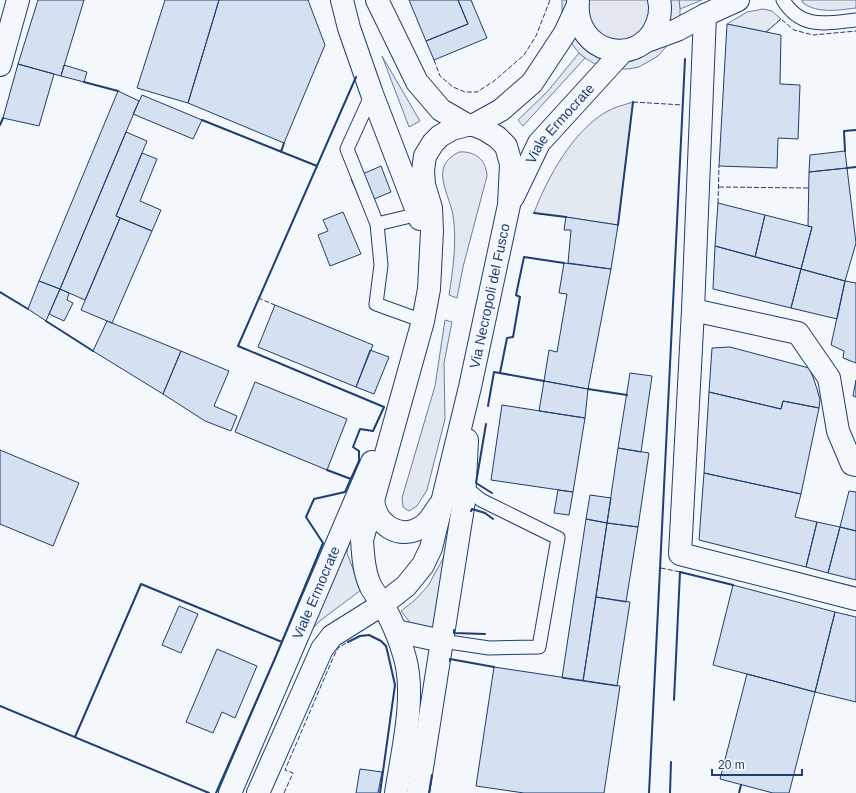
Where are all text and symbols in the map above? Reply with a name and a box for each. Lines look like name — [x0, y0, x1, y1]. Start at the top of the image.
street label: Viale Ermocrate — [522, 80, 598, 166]
street label: Via Necropoli del Fusco — [466, 222, 513, 370]
street label: Viale Ermocrate — [289, 544, 343, 642]
scale bar — [712, 751, 802, 777]
text: 20 m — [718, 758, 745, 772]

